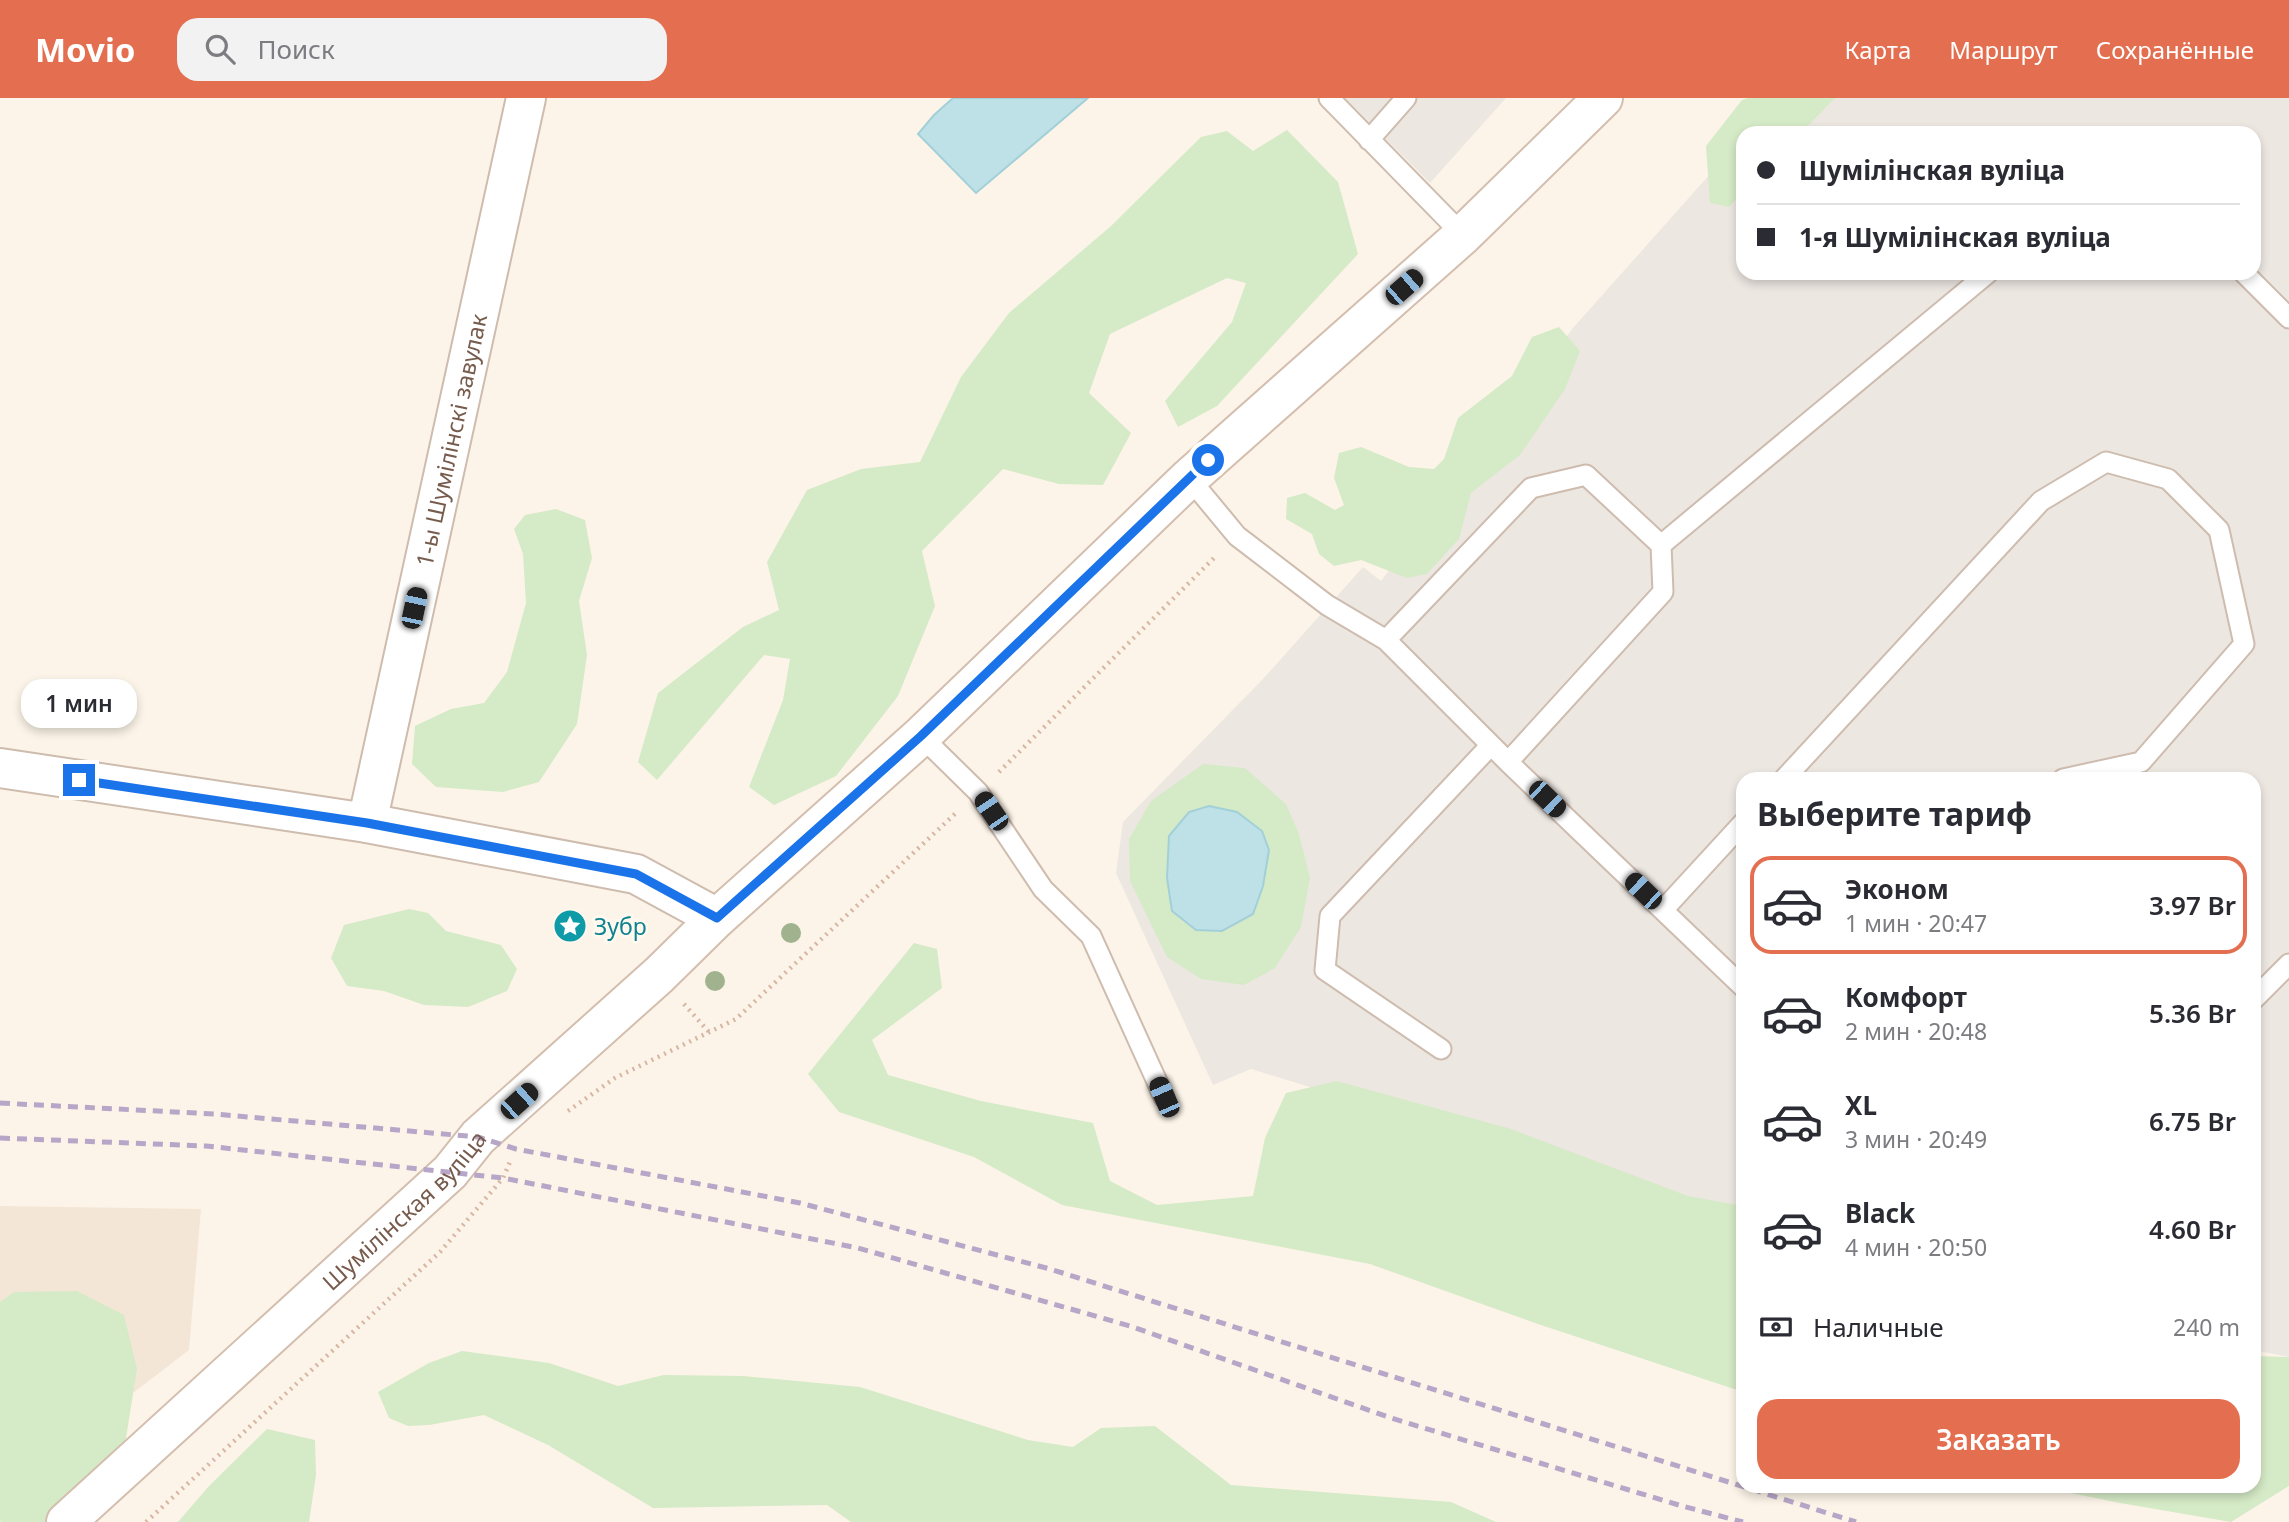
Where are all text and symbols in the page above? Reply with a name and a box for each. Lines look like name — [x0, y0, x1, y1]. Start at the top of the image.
search box — [177, 18, 667, 81]
text: Movio — [35, 27, 135, 72]
icon: search — [201, 30, 239, 68]
text: Поиск — [257, 31, 335, 67]
text: Карта — [1844, 33, 1911, 66]
text: Маршрут — [1949, 33, 2058, 66]
text: Сохранённые — [2096, 33, 2254, 66]
text: Шумілінская вуліца — [1799, 152, 2065, 188]
text: 1-я Шумілінская вуліца — [1799, 219, 2111, 255]
car — [1382, 265, 1427, 309]
street label: 1-ы Шумілінскі завулак — [408, 310, 494, 570]
route start — [1192, 444, 1224, 476]
car — [400, 585, 429, 631]
callout: 1 мин — [21, 678, 137, 728]
text: 1 мин — [45, 687, 113, 719]
route end — [63, 764, 95, 796]
car — [1525, 777, 1570, 821]
car — [971, 788, 1012, 834]
text: Выберите тариф — [1757, 792, 2032, 835]
car — [1621, 869, 1666, 913]
text: Эконом — [1845, 871, 1949, 907]
icon: car — [1761, 874, 1824, 937]
text: 3.97 Br — [2149, 887, 2236, 923]
place icon: Зубр — [551, 907, 589, 945]
text: 1 мин · 20:47 — [1845, 907, 1987, 939]
place label: Зубр — [594, 910, 647, 942]
text: Комфорт — [1845, 979, 1967, 1015]
icon: car — [1761, 982, 1824, 1045]
text: 5.36 Br — [2149, 995, 2236, 1031]
text: 2 мин · 20:48 — [1845, 1015, 1987, 1047]
car — [1146, 1074, 1183, 1120]
car — [497, 1079, 542, 1123]
text: XL — [1845, 1087, 1877, 1123]
icon: car — [1761, 1090, 1824, 1153]
text: 6.75 Br — [2149, 1103, 2236, 1139]
text: 3 мин · 20:49 — [1845, 1123, 1987, 1155]
street label: Шумілінская вуліца — [315, 1124, 493, 1297]
text: Black — [1845, 1195, 1915, 1231]
icon: car — [1761, 1198, 1824, 1261]
text: 4.60 Br — [2149, 1211, 2236, 1247]
text: 4 мин · 20:50 — [1845, 1231, 1987, 1263]
icon: cash — [1757, 1308, 1795, 1346]
text: Наличные — [1813, 1309, 1944, 1345]
text: 240 m — [2173, 1311, 2240, 1343]
button: Заказать — [1757, 1399, 2240, 1479]

